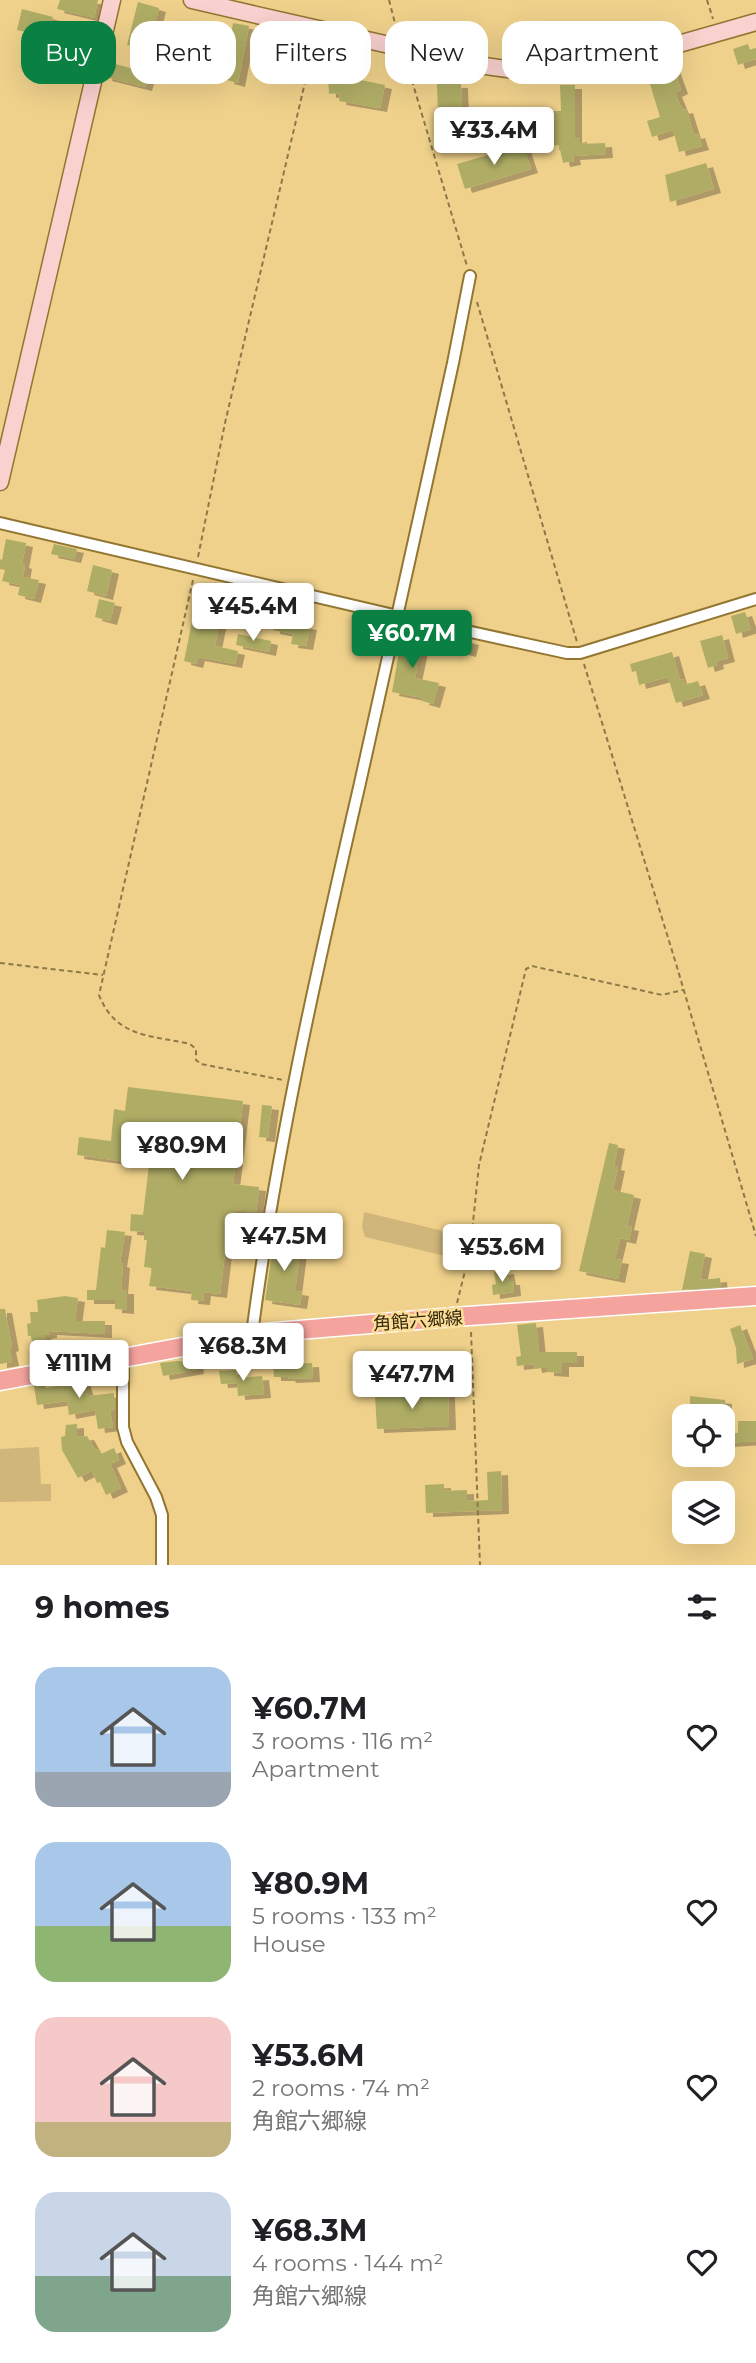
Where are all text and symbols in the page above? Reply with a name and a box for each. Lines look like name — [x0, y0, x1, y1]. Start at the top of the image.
chip: Buy — [21, 21, 116, 84]
chip: Rent — [130, 21, 236, 84]
chip: Filters — [250, 21, 371, 84]
chip: New — [385, 21, 488, 84]
chip: Apartment — [502, 21, 683, 84]
pin: ¥33.4M — [437, 108, 551, 167]
text: ¥33.4M — [450, 116, 538, 144]
pin: ¥45.4M — [196, 584, 310, 643]
text: ¥45.4M — [208, 592, 298, 620]
pin: ¥60.7M — [355, 610, 469, 670]
text: ¥60.7M — [368, 619, 456, 647]
pin: ¥80.9M — [125, 1122, 239, 1182]
text: ¥80.9M — [137, 1131, 227, 1159]
pin: ¥47.5M — [227, 1214, 341, 1273]
text: ¥47.5M — [241, 1222, 327, 1250]
pin: ¥53.6M — [445, 1224, 559, 1284]
text: ¥53.6M — [459, 1233, 545, 1261]
street label: 角館六郷線 — [372, 1307, 464, 1335]
pin: ¥68.3M — [186, 1324, 300, 1383]
text: ¥68.3M — [199, 1332, 287, 1360]
pin: ¥111M — [30, 1340, 128, 1400]
text: ¥111M — [46, 1349, 112, 1377]
pin: ¥47.7M — [355, 1352, 469, 1411]
text: ¥47.7M — [369, 1360, 455, 1388]
map controls — [672, 1404, 735, 1544]
button: locate — [672, 1404, 735, 1467]
button: layers — [672, 1481, 735, 1544]
icon: filters — [683, 1588, 721, 1626]
text: 9 homes — [35, 1589, 170, 1626]
text: ¥60.7M — [252, 1690, 367, 1727]
icon: home — [91, 1695, 175, 1779]
icon: heart — [683, 1718, 721, 1756]
text: 3 rooms · 116 m² — [252, 1727, 433, 1755]
text: Apartment — [252, 1755, 380, 1783]
text: ¥80.9M — [252, 1865, 369, 1902]
icon: home — [91, 1870, 175, 1954]
icon: heart — [683, 1893, 721, 1931]
text: 5 rooms · 133 m² — [252, 1902, 437, 1930]
text: House — [252, 1930, 326, 1958]
text: ¥53.6M — [252, 2037, 365, 2074]
icon: home — [91, 2045, 175, 2129]
icon: heart — [683, 2068, 721, 2106]
text: 2 rooms · 74 m² — [252, 2074, 430, 2102]
text: 角館六郷線 — [252, 2107, 367, 2135]
text: ¥68.3M — [252, 2212, 367, 2249]
icon: home — [91, 2220, 175, 2304]
icon: heart — [683, 2243, 721, 2281]
text: 4 rooms · 144 m² — [252, 2249, 444, 2277]
text: 角館六郷線 — [252, 2282, 367, 2310]

